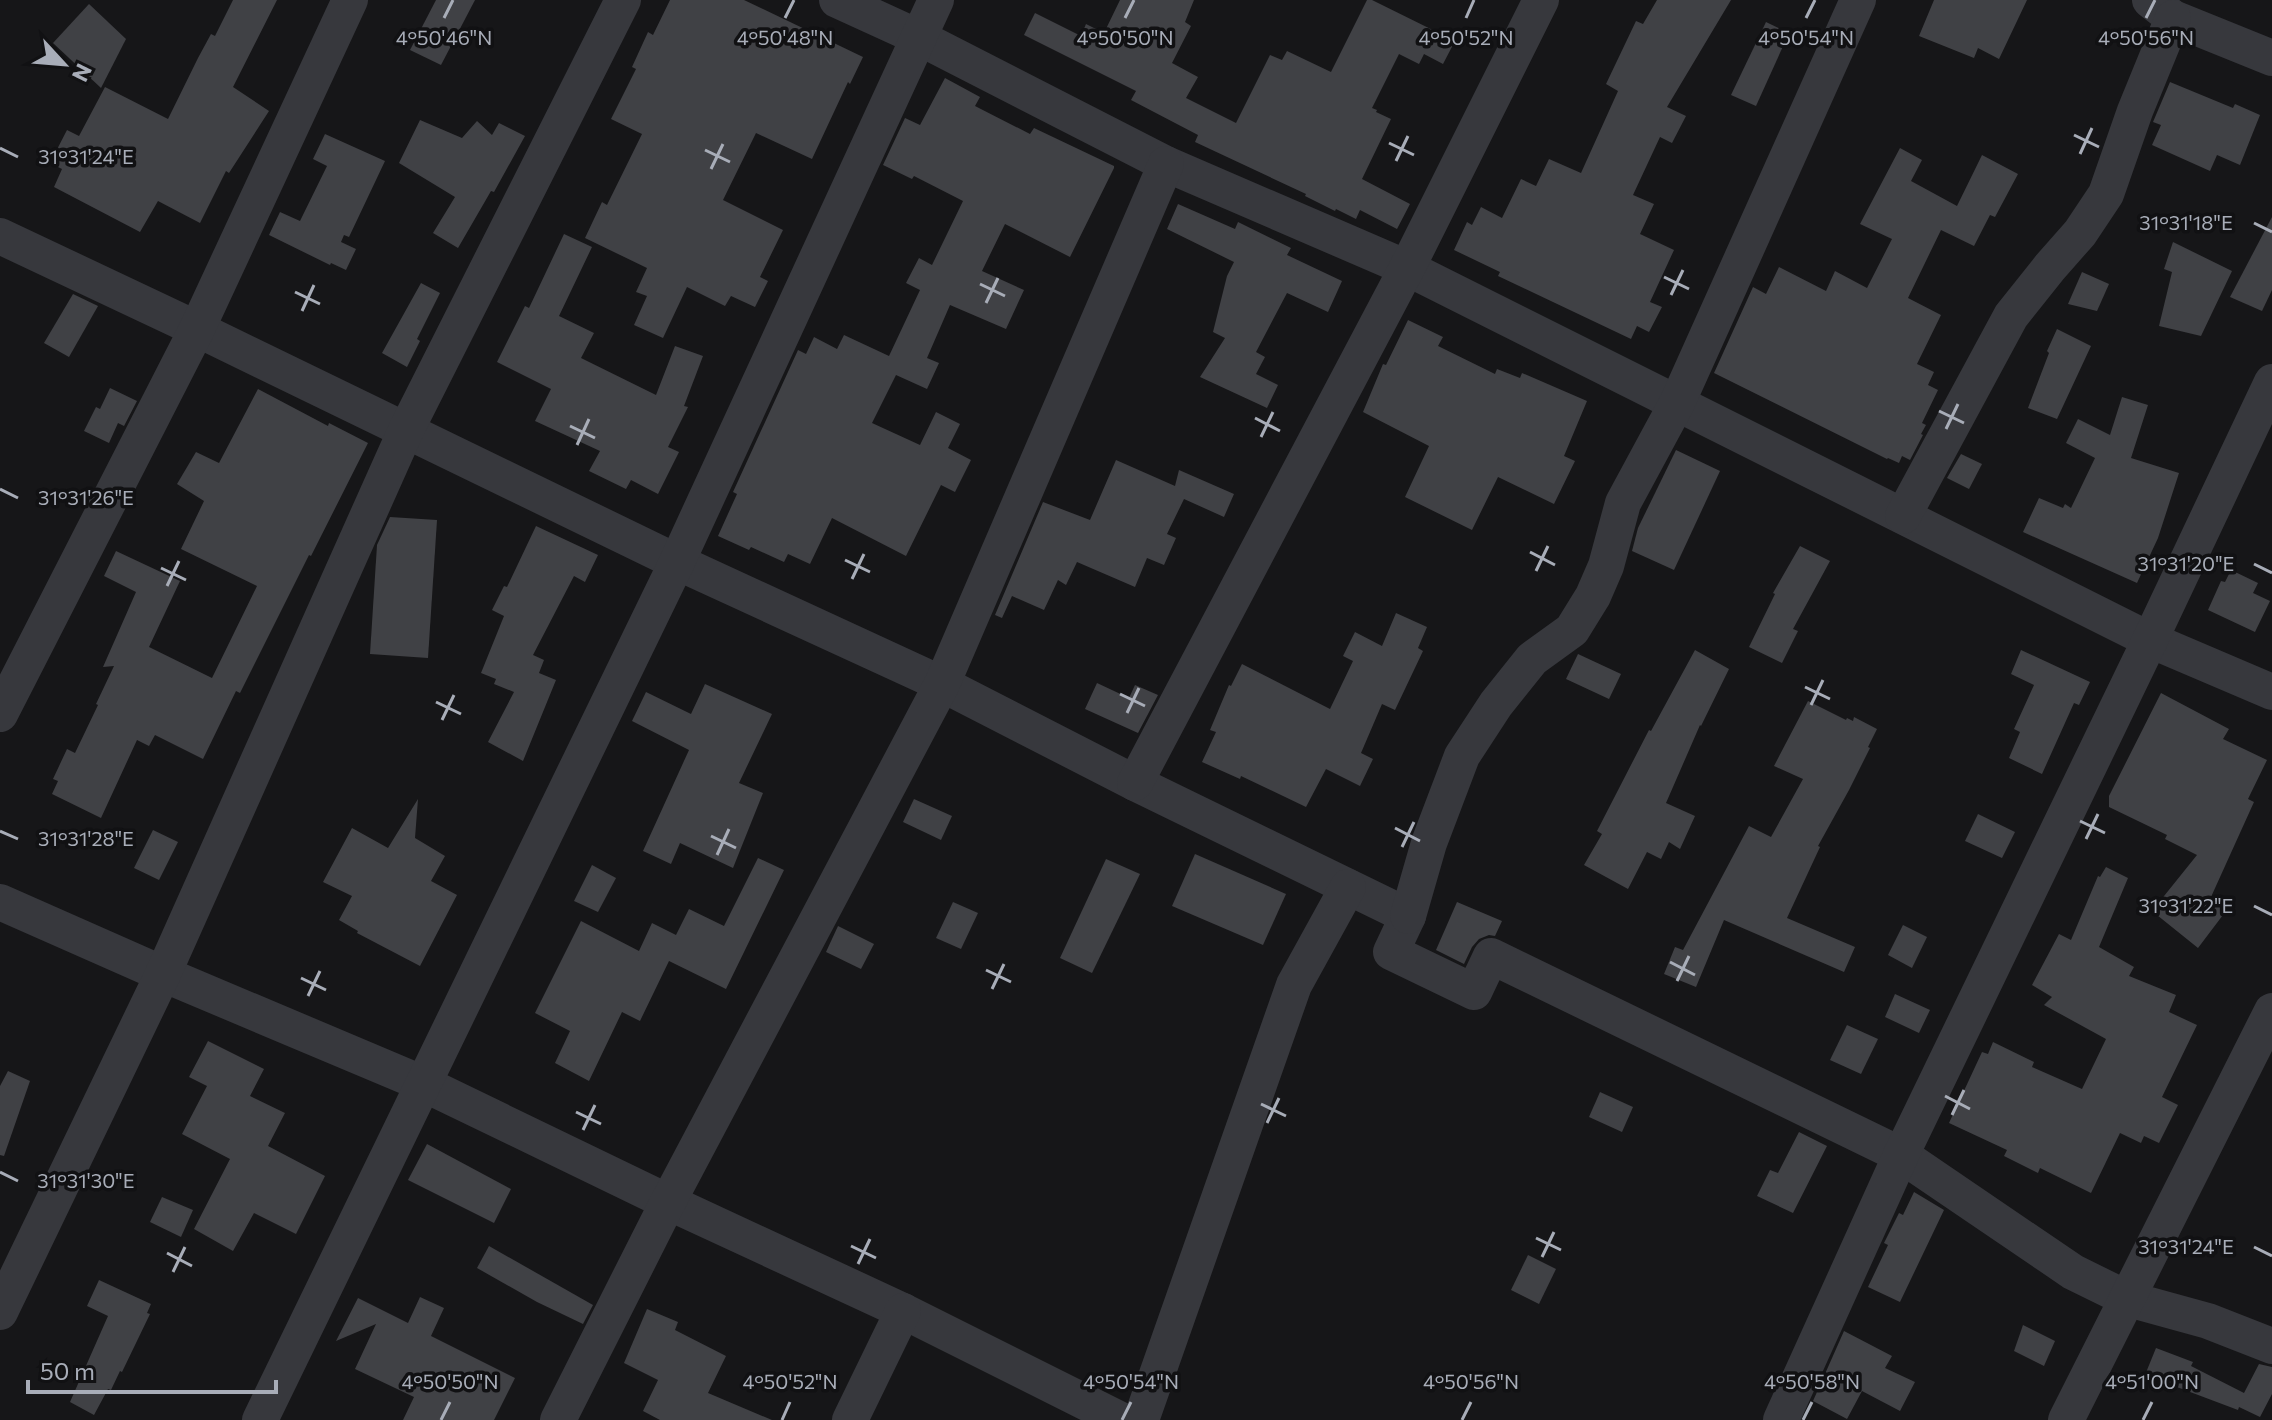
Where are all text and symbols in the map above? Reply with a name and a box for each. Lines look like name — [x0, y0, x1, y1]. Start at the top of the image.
north arrow — [24, 24, 104, 104]
text: 4°50'46"N — [396, 25, 492, 49]
text: 4°50'48"N — [737, 25, 833, 49]
text: 4°50'50"N — [1077, 25, 1174, 49]
text: 4°50'52"N — [1418, 25, 1514, 49]
text: 4°50'54"N — [1758, 25, 1854, 49]
text: 4°50'56"N — [2098, 25, 2194, 49]
text: N — [67, 60, 98, 86]
text: 31°31'24"E — [38, 144, 134, 168]
text: 31°31'18"E — [2139, 210, 2233, 234]
text: 31°31'26"E — [38, 485, 134, 509]
text: 31°31'20"E — [2138, 551, 2234, 575]
text: 31°31'28"E — [38, 826, 134, 850]
text: 31°31'22"E — [2138, 893, 2234, 917]
text: 31°31'30"E — [37, 1168, 135, 1192]
text: 31°31'24"E — [2138, 1234, 2234, 1258]
scale bar — [28, 1344, 276, 1394]
text: 50 m — [40, 1356, 95, 1385]
text: 4°50'50"N — [402, 1369, 499, 1393]
text: 4°50'52"N — [742, 1369, 838, 1393]
text: 4°50'54"N — [1083, 1369, 1179, 1393]
text: 4°50'56"N — [1423, 1369, 1519, 1393]
text: 4°50'58"N — [1764, 1369, 1860, 1393]
text: 4°51'00"N — [2105, 1369, 2199, 1393]

